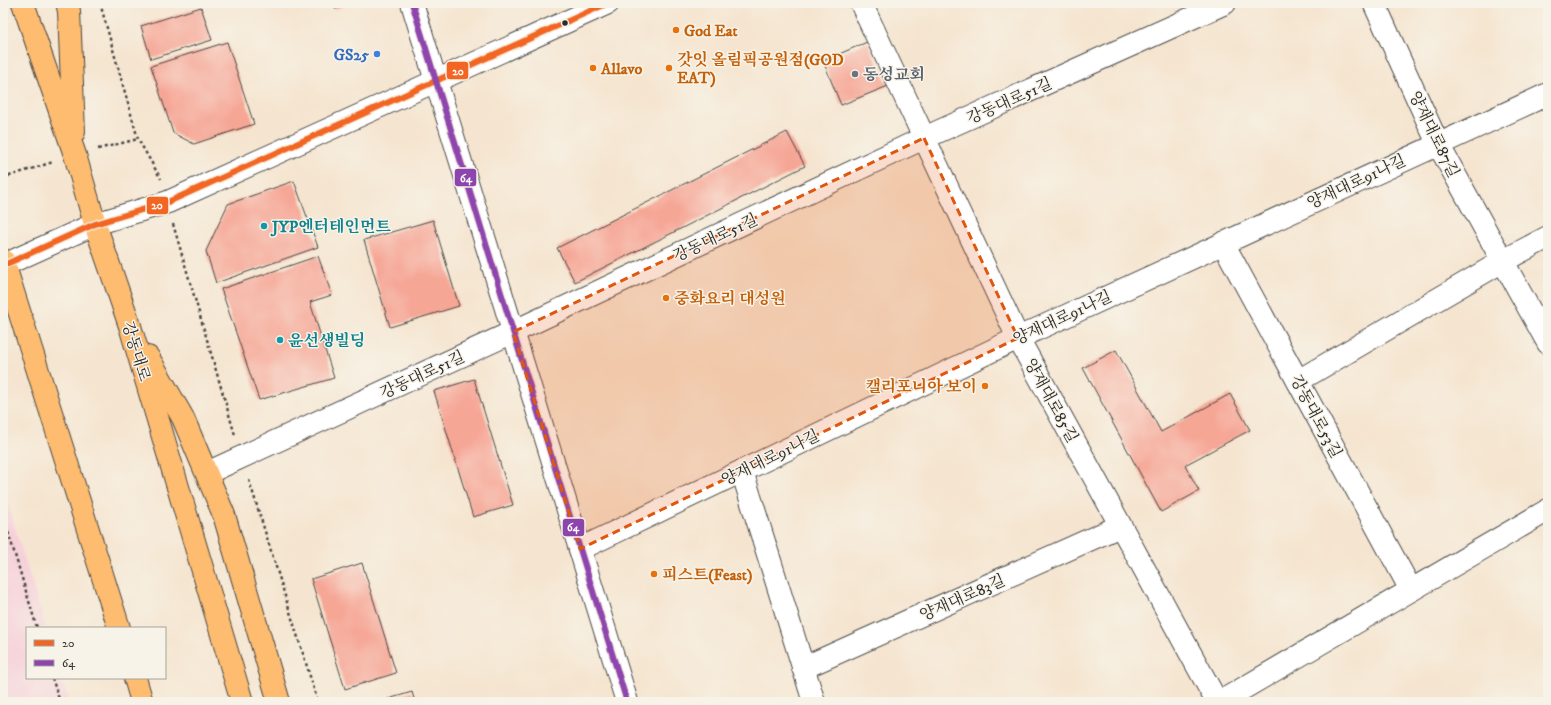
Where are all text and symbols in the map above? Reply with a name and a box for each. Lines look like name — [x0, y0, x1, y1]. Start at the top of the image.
unlabelled marker — [560, 18, 570, 28]
place label: God Eat — [684, 21, 739, 41]
marker: God Eat — [671, 25, 681, 35]
place label: GS25 — [334, 45, 369, 65]
marker: GS25 — [372, 49, 382, 59]
place label: 갓잇 올림픽공원점(GOD EAT) — [677, 50, 844, 88]
place label: Allavo — [600, 59, 643, 79]
line badge: 20 — [446, 61, 469, 80]
marker: Allavo — [588, 63, 598, 73]
marker: 갓잇 올림픽공원점(GOD EAT) — [664, 63, 674, 73]
text: 20 — [452, 65, 464, 79]
place label: 동성교회 — [863, 65, 925, 85]
marker: 동성교회 — [850, 69, 860, 79]
street label: 강동대로51길 — [964, 73, 1055, 129]
street label: 양재대로87길 — [1405, 88, 1464, 181]
street label: 양재대로91나길 — [1304, 150, 1409, 213]
line badge: 64 — [454, 168, 477, 187]
text: 64 — [460, 172, 473, 186]
line badge: 20 — [146, 196, 169, 215]
text: 20 — [151, 199, 163, 213]
street label: 강동대로51길 — [670, 210, 761, 266]
place label: JYP엔터테인먼트 — [270, 217, 391, 237]
marker: JYP엔터테인먼트 — [259, 221, 269, 231]
street label: 양재대로91나길 — [1010, 286, 1115, 349]
place label: 중화요리 대성원 — [674, 289, 786, 309]
marker: 중화요리 대성원 — [661, 293, 671, 303]
street label: 강동대로 — [117, 319, 155, 384]
place label: 윤선생빌딩 — [288, 331, 365, 351]
marker: 윤선생빌딩 — [275, 335, 285, 345]
street label: 강동대로51길 — [377, 347, 468, 403]
street label: 양재대로85길 — [1020, 355, 1082, 446]
street label: 강동대로53길 — [1286, 372, 1346, 461]
place label: 캘리포니아 보이 — [865, 377, 977, 397]
marker: 캘리포니아 보이 — [980, 381, 990, 391]
street label: 양재대로91나길 — [718, 426, 823, 490]
line badge: 64 — [562, 518, 585, 537]
text: 64 — [567, 521, 580, 535]
place label: 피스트(Feast) — [662, 565, 752, 585]
marker: 피스트(Feast) — [649, 569, 659, 579]
street label: 양재대로83길 — [917, 570, 1008, 626]
legend — [26, 627, 166, 679]
text: 20 — [62, 636, 74, 651]
text: 64 — [62, 656, 76, 671]

